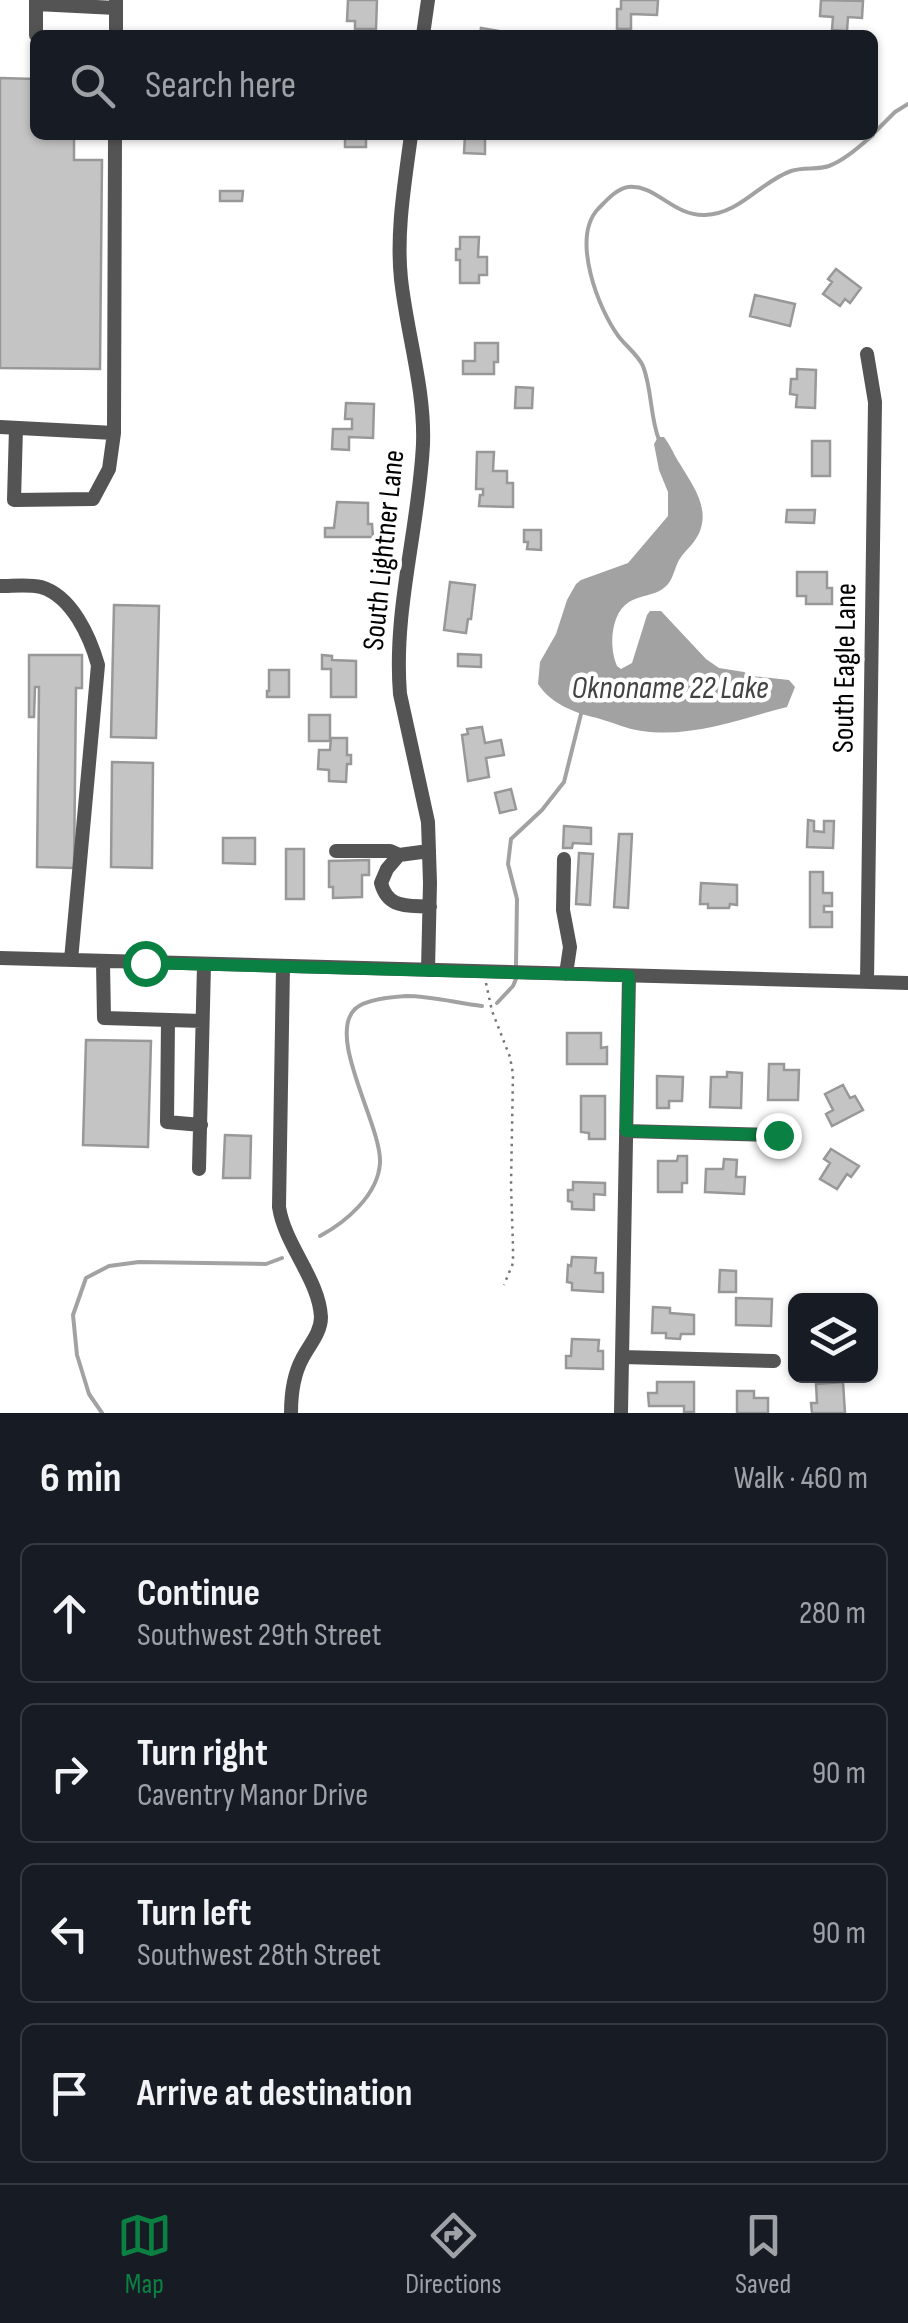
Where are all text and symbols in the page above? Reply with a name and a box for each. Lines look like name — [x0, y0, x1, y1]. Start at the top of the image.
search box — [30, 30, 878, 140]
icon: search — [65, 58, 120, 113]
text: Search here — [145, 63, 296, 108]
street label: South Lightner Lane — [356, 448, 412, 652]
street label: South Eagle Lane — [826, 583, 864, 753]
water label: Oknoname 22 Lake — [572, 669, 768, 708]
route start — [123, 941, 169, 987]
route end — [756, 1113, 802, 1159]
map controls — [788, 1293, 878, 1383]
button: layers — [788, 1293, 878, 1383]
text: 6 min — [40, 1453, 121, 1504]
text: Walk · 460 m — [734, 1459, 868, 1498]
text: Continue — [137, 1571, 260, 1616]
icon: ahead — [42, 1586, 97, 1641]
text: 280 m — [799, 1594, 866, 1633]
text: Southwest 29th Street — [137, 1616, 381, 1655]
text: Turn right — [137, 1731, 268, 1776]
icon: right — [42, 1746, 97, 1801]
text: 90 m — [812, 1754, 866, 1793]
text: Caventry Manor Drive — [137, 1776, 368, 1815]
text: Turn left — [137, 1891, 251, 1936]
icon: left — [42, 1906, 97, 1961]
text: 90 m — [812, 1914, 866, 1953]
text: Southwest 28th Street — [137, 1936, 381, 1975]
icon: arrive — [42, 2066, 97, 2121]
text: Arrive at destination — [137, 2071, 412, 2116]
tab: Map — [117, 2208, 172, 2301]
tab: Directions — [405, 2208, 502, 2301]
tab: Saved — [735, 2208, 791, 2301]

